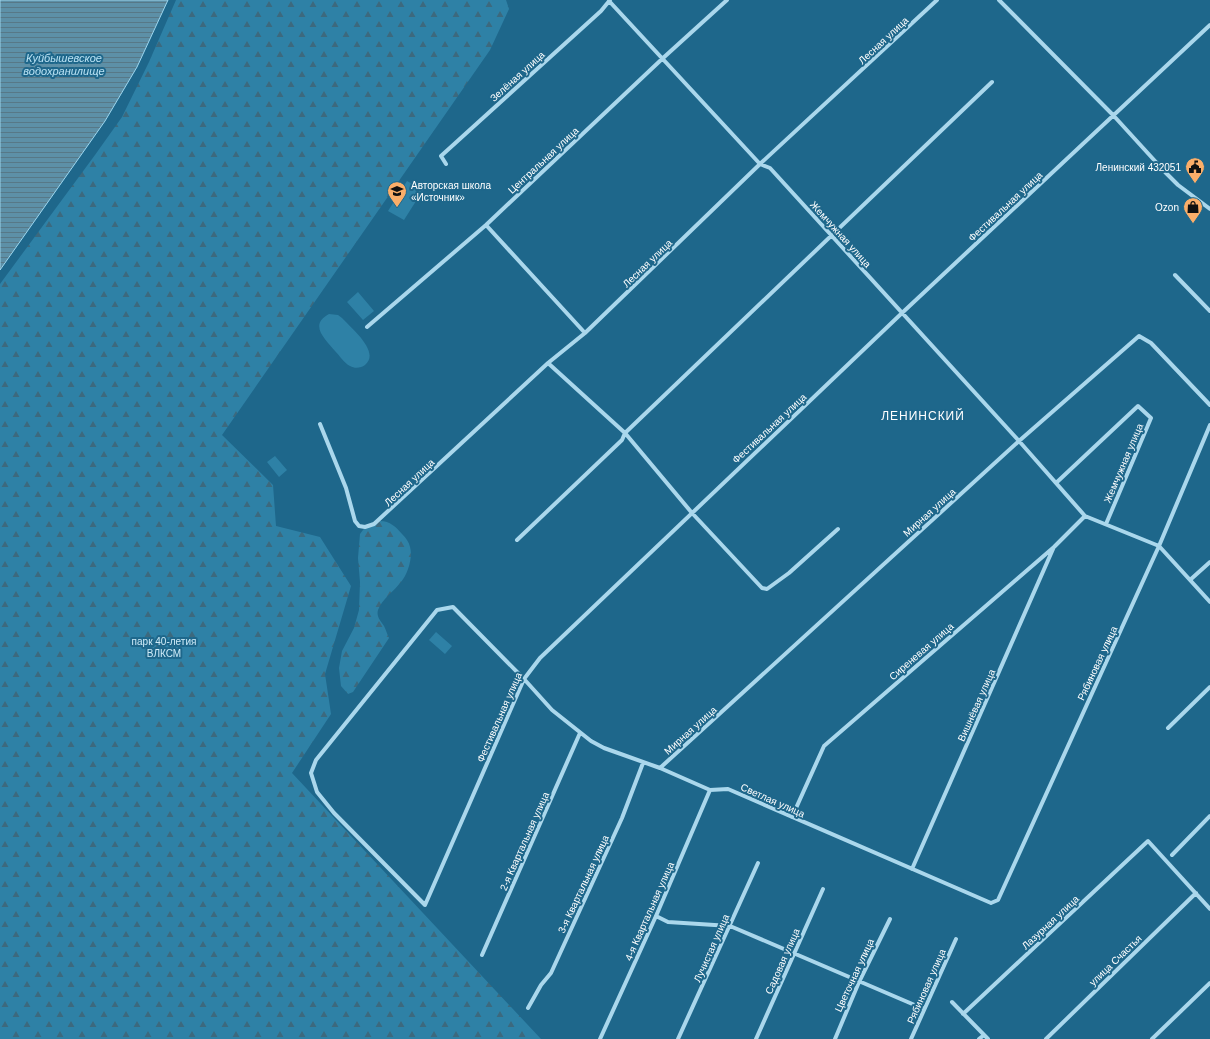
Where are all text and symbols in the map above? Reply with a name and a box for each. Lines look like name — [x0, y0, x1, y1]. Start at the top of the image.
street label: Лесная улица — [856, 14, 911, 66]
street label: Зелёная улица — [488, 49, 547, 104]
water label: Куйбышевское водохранилище — [23, 52, 105, 77]
street label: Центральная улица — [506, 125, 581, 196]
public building icon: Ленинский 432051 — [1184, 156, 1206, 184]
place label: Ленинский 432051 — [1096, 162, 1181, 173]
street label: Фестивальная улица — [966, 169, 1045, 243]
school or university icon: Авторская школа «Источник» — [386, 180, 408, 208]
place label: Авторская школа «Источник» — [411, 180, 491, 203]
shop icon: Ozon — [1182, 196, 1204, 224]
street label: Жемчужная улица — [808, 199, 874, 270]
place label: Ozon — [1155, 202, 1179, 213]
street label: Лесная улица — [621, 237, 674, 290]
street label: Фестивальная улица — [730, 391, 809, 465]
district label: ЛЕНИНСКИЙ — [881, 408, 965, 423]
street label: Жемчужная улица — [1102, 421, 1145, 505]
street label: Лесная улица — [382, 456, 437, 508]
street label: Мирная улица — [901, 486, 958, 539]
street label: Сиреневая улица — [887, 620, 956, 682]
street label: Рябиновая улица — [1075, 624, 1120, 702]
park label: парк 40-летия ВЛКСМ — [132, 636, 196, 659]
street label: Вишнёвая улица — [956, 667, 997, 743]
street label: Фестивальная улица — [475, 670, 524, 764]
street label: Мирная улица — [662, 704, 719, 757]
street label: Светлая улица — [739, 781, 807, 820]
street label: 2-я Квартальная улица — [498, 790, 551, 892]
street label: 3-я Квартальная улица — [556, 833, 611, 935]
street label: 4-я Квартальная улица — [623, 860, 676, 962]
street label: Лазурная улица — [1020, 893, 1081, 952]
street label: Лучистая улица — [692, 912, 732, 984]
street label: Садовая улица — [763, 926, 802, 996]
street label: улица Счастья — [1087, 933, 1144, 988]
street label: Цветочная улица — [833, 936, 876, 1014]
street label: Рябиновая улица — [905, 947, 948, 1025]

